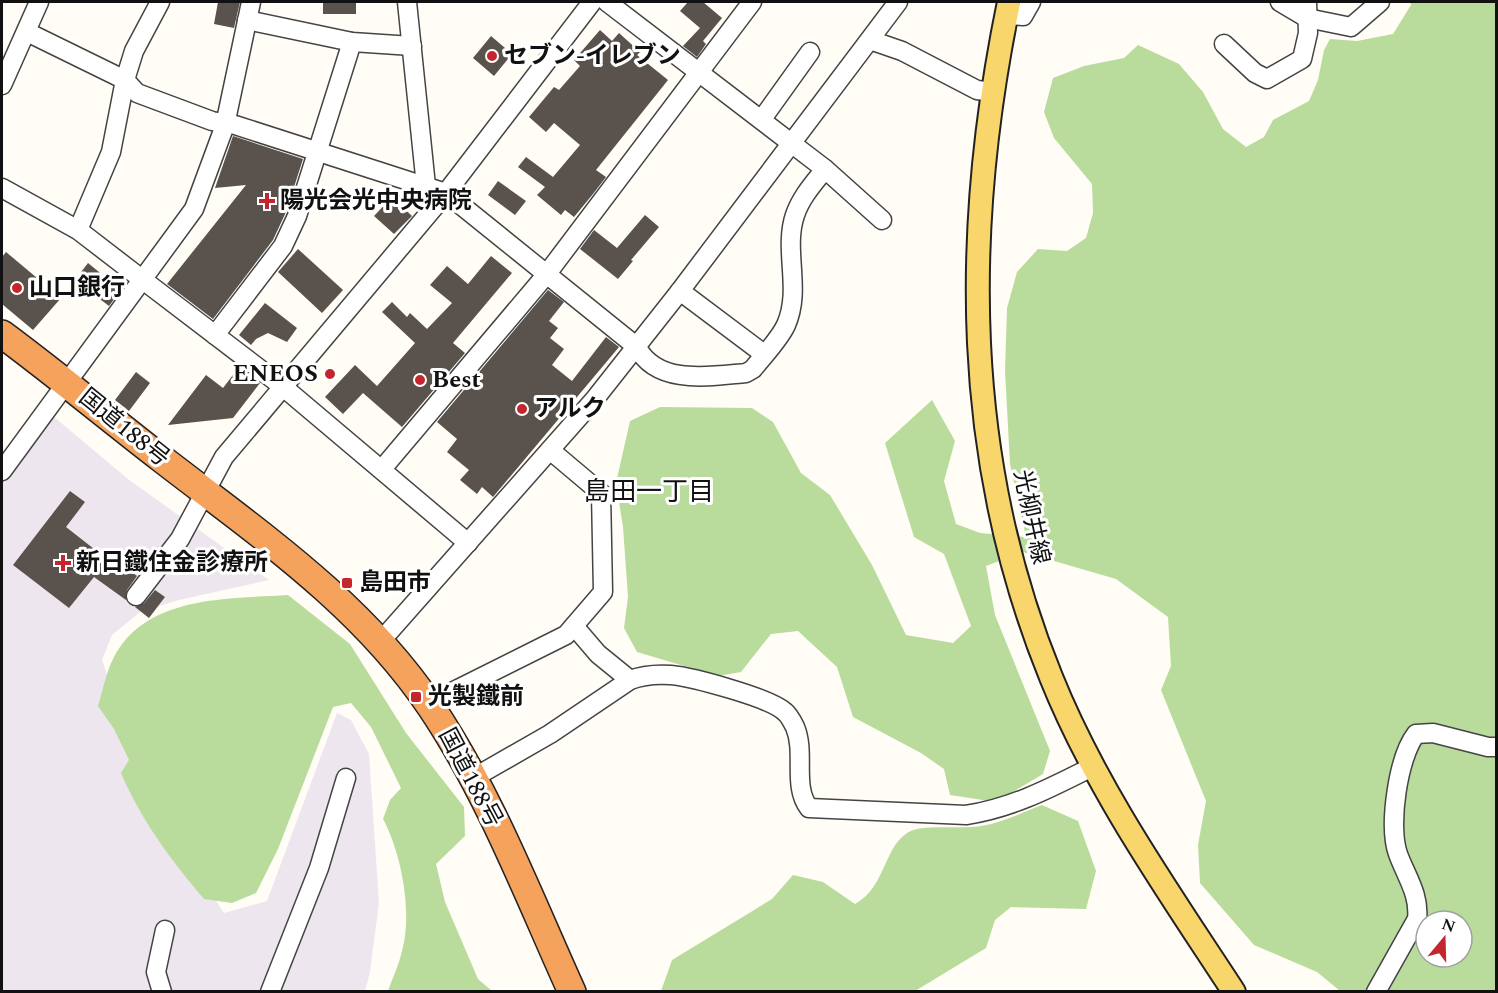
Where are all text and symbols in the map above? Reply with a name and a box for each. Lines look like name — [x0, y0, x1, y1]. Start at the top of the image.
place label: セブン-イレブン — [504, 38, 681, 74]
marker: セブン-イレブン — [485, 49, 499, 63]
place label: 陽光会光中央病院 — [280, 183, 472, 219]
marker: 陽光会光中央病院 — [258, 192, 276, 210]
place label: 山口銀行 — [29, 270, 125, 306]
marker: 山口銀行 — [10, 281, 24, 295]
place label: ENEOS — [233, 356, 318, 392]
place label: Best — [432, 362, 481, 398]
marker: ENEOS — [323, 367, 337, 381]
marker: Best — [413, 373, 427, 387]
street label: 国道188号 — [71, 380, 177, 476]
place label: アルク — [534, 391, 606, 427]
marker: アルク — [515, 402, 529, 416]
street label: 光柳井線 — [1003, 466, 1059, 568]
district label: 島田一丁目 — [584, 472, 714, 512]
place label: 新日鐵住金診療所 — [76, 545, 268, 581]
marker: 新日鐵住金診療所 — [54, 554, 72, 572]
place label: 島田市 — [359, 565, 431, 601]
marker: 島田市 — [340, 576, 354, 590]
place label: 光製鐵前 — [428, 679, 524, 715]
marker: 光製鐵前 — [409, 690, 423, 704]
street label: 国道188号 — [429, 722, 511, 834]
north arrow — [1414, 909, 1474, 969]
text: N — [1438, 912, 1459, 939]

